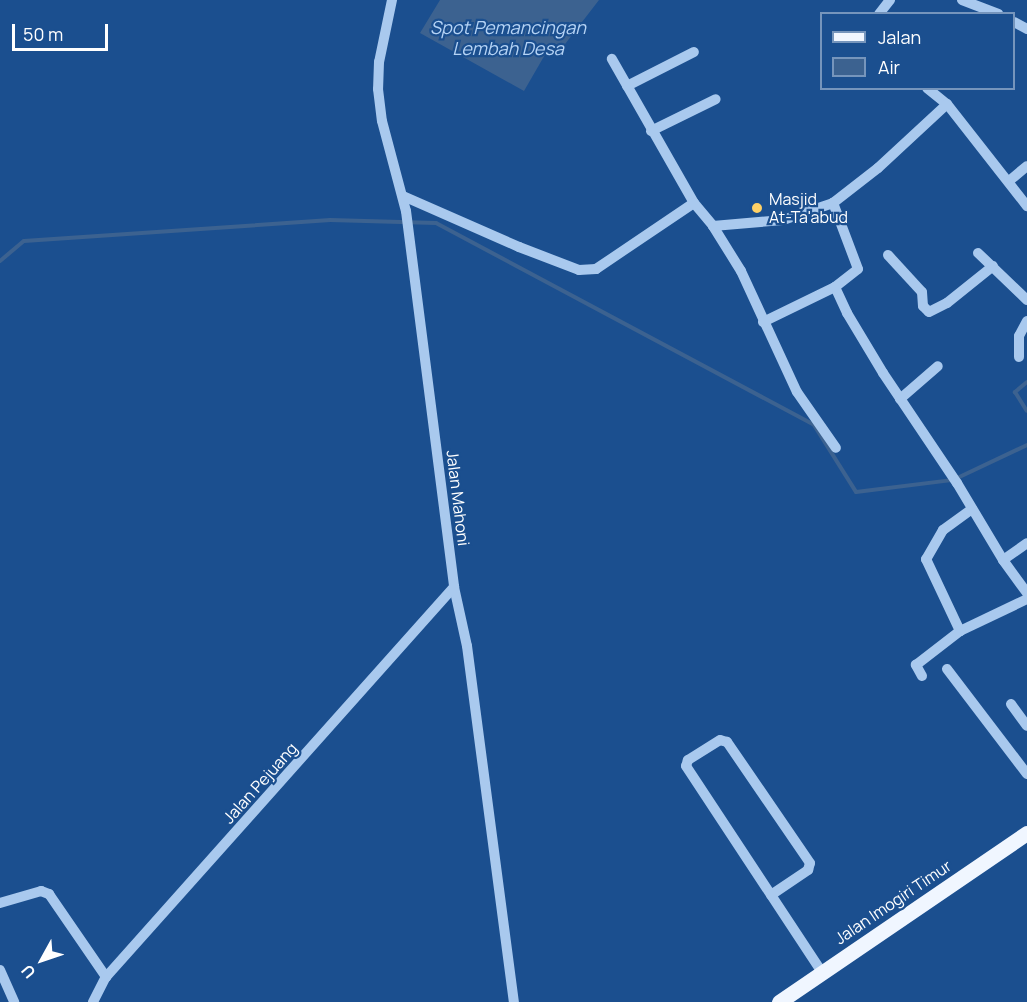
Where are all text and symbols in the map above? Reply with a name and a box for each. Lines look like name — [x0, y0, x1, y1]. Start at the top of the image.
scale bar — [15, 12, 111, 50]
legend — [820, 12, 1015, 90]
water label: Spot Pemancingan Lembah Desa — [430, 17, 586, 60]
text: 50 m — [23, 22, 63, 46]
text: Jalan — [878, 25, 921, 49]
text: Air — [878, 55, 900, 79]
place label: Masjid At-Ta'abud — [769, 189, 848, 227]
marker: Masjid At-Ta'abud — [750, 201, 764, 215]
street label: Jalan Mahoni — [443, 449, 473, 547]
street label: Jalan Pejuang — [219, 739, 301, 827]
street label: Jalan Imogiri Timur — [831, 856, 955, 948]
north arrow — [12, 930, 72, 990]
text: U — [16, 960, 40, 983]

